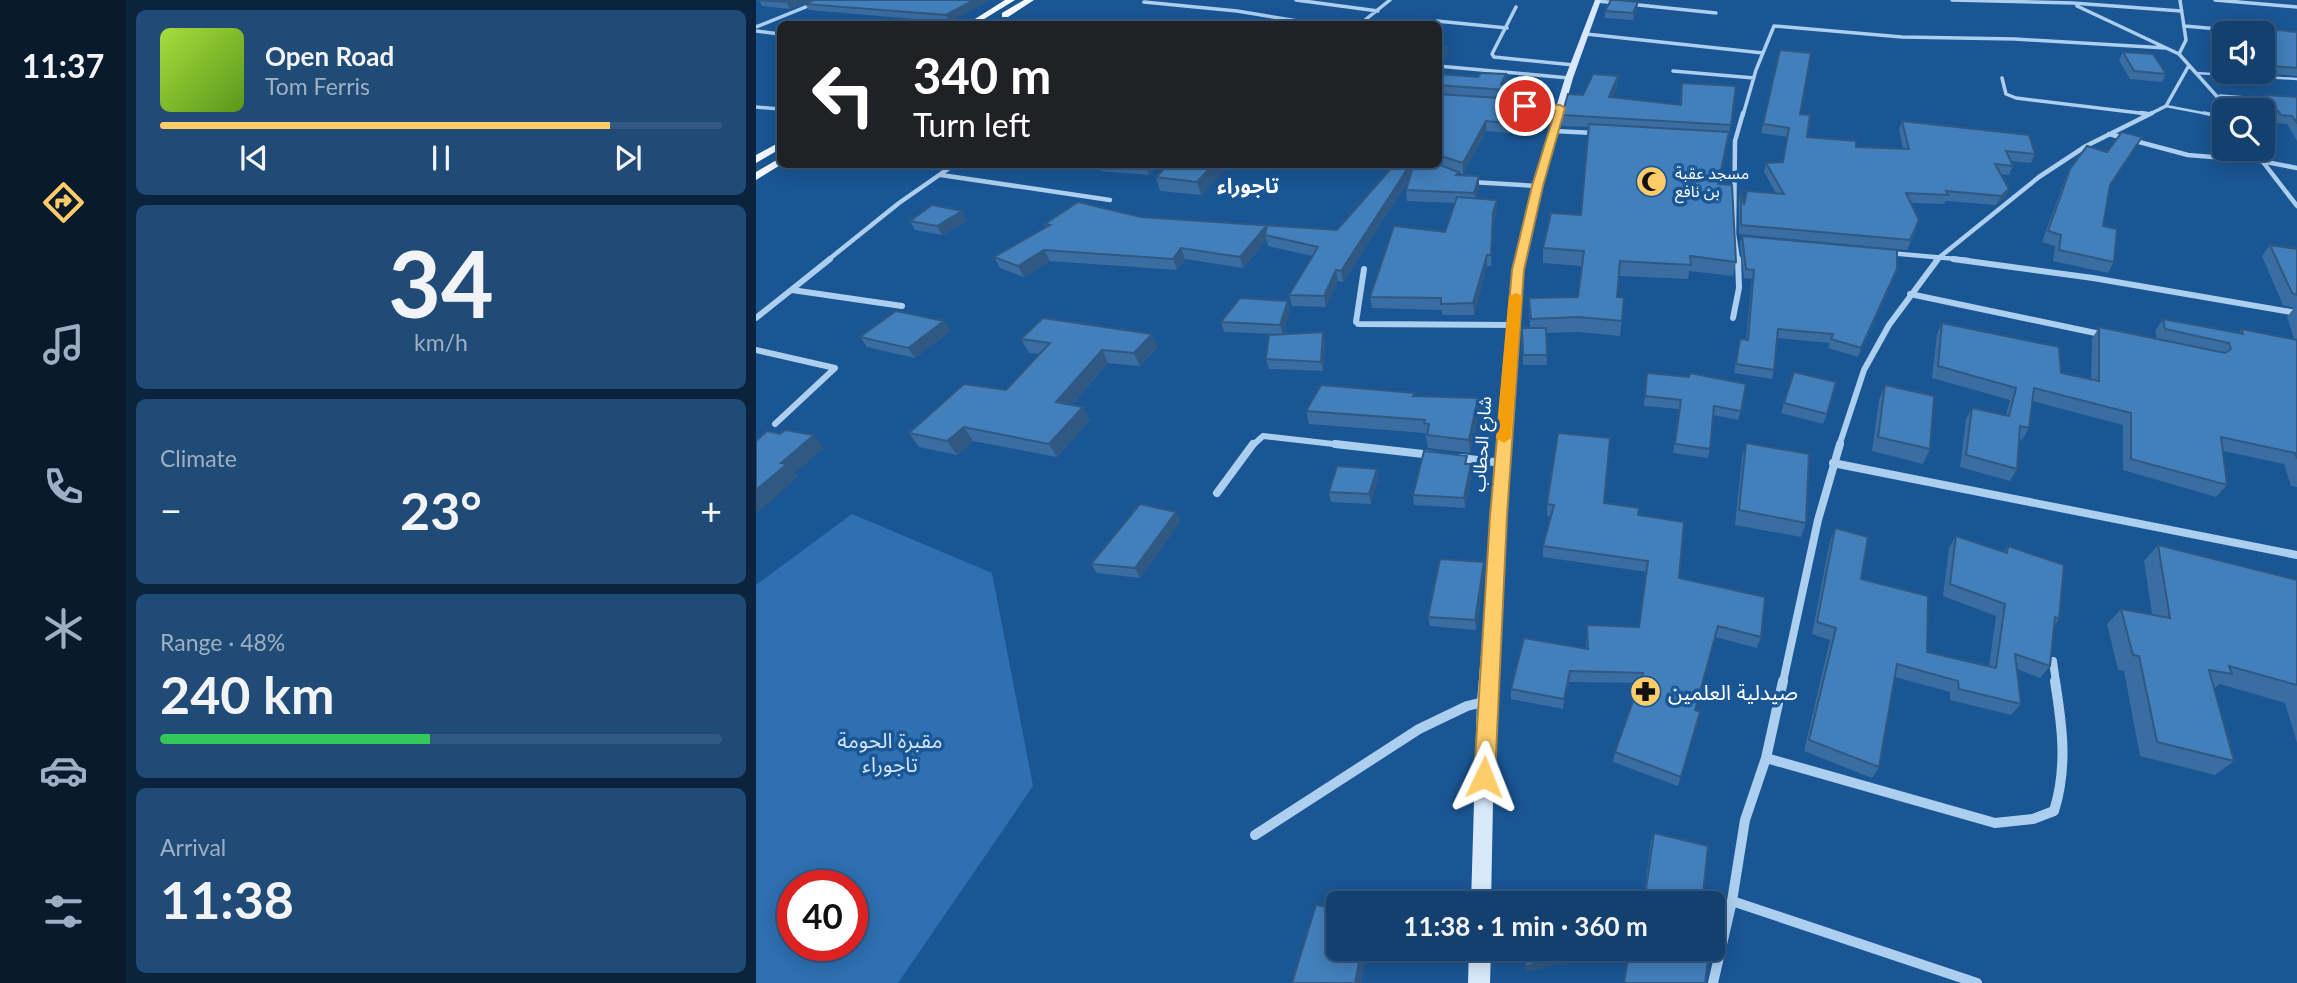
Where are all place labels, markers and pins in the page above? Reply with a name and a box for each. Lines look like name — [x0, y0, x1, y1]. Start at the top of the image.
pin — [1495, 76, 1555, 136]
place label: مسجد عقبة بن نافع — [1675, 163, 1749, 204]
mosque icon: مسجد عقبة بن نافع — [1635, 164, 1669, 198]
pharmacy icon: صيدلية العلمين — [1628, 674, 1662, 708]
place label: صيدلية العلمين — [1668, 679, 1798, 705]

